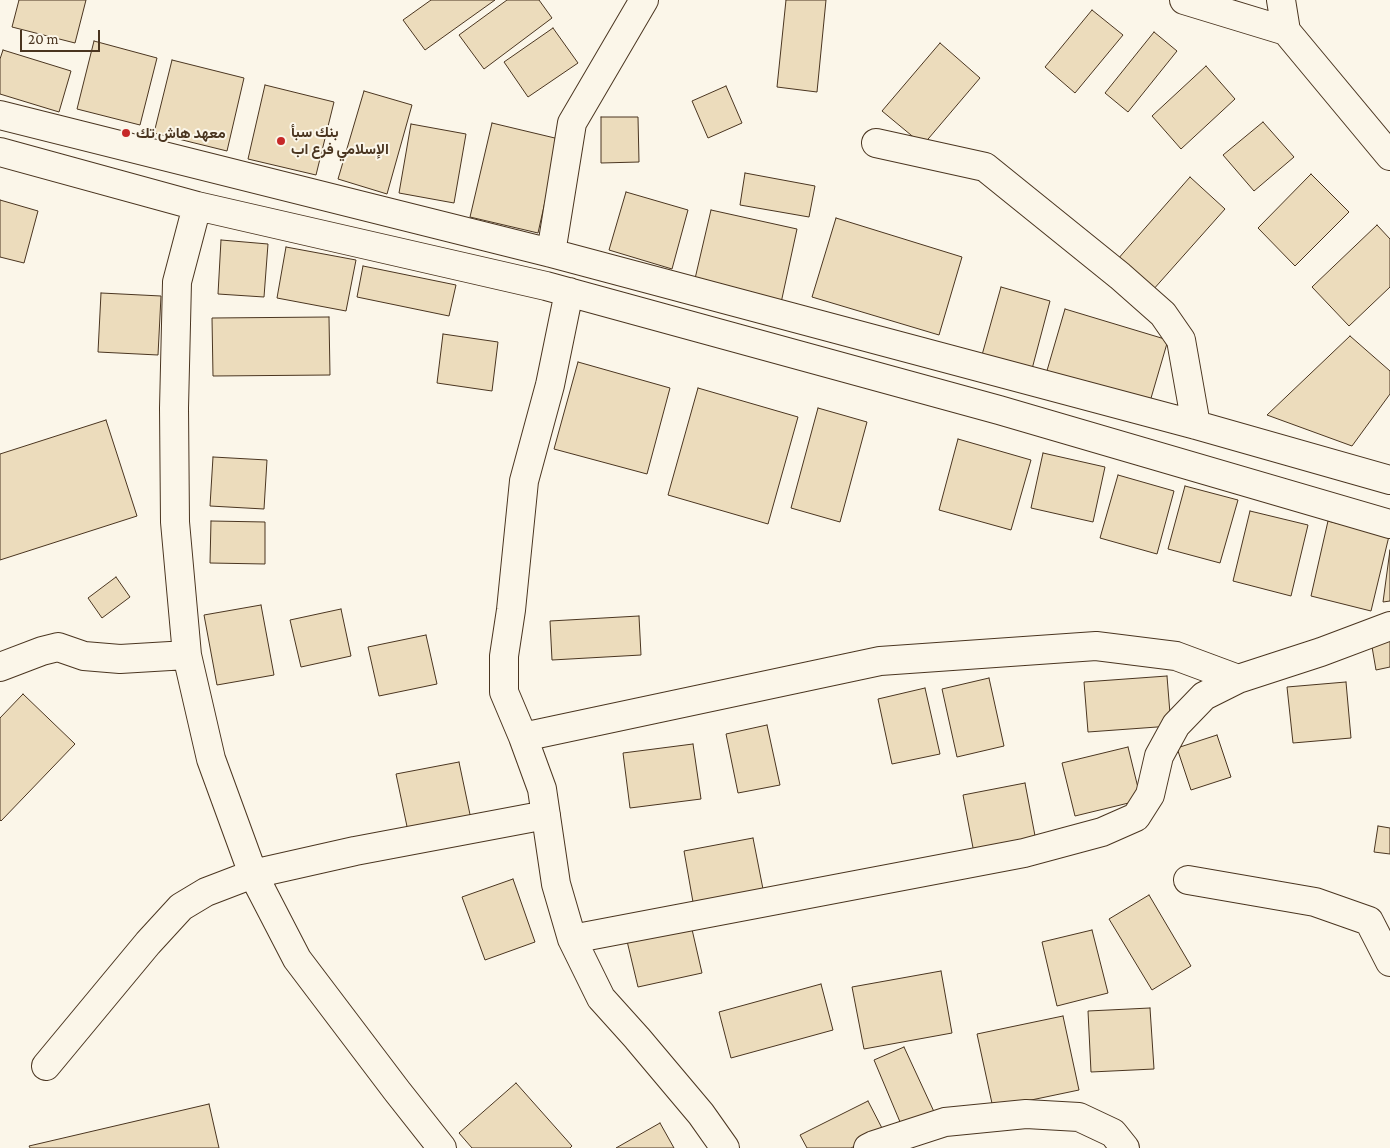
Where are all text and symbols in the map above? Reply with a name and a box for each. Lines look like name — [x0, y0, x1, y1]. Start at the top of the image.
scale bar — [22, 20, 102, 52]
text: 20 m — [28, 31, 59, 47]
place label: بنك سبأ الإسلامي فرع اب — [291, 123, 389, 158]
place label: معهد هاش تك — [136, 124, 226, 142]
marker: معهد هاش تك — [120, 127, 132, 139]
marker: بنك سبأ الإسلامي فرع اب — [275, 135, 287, 147]

